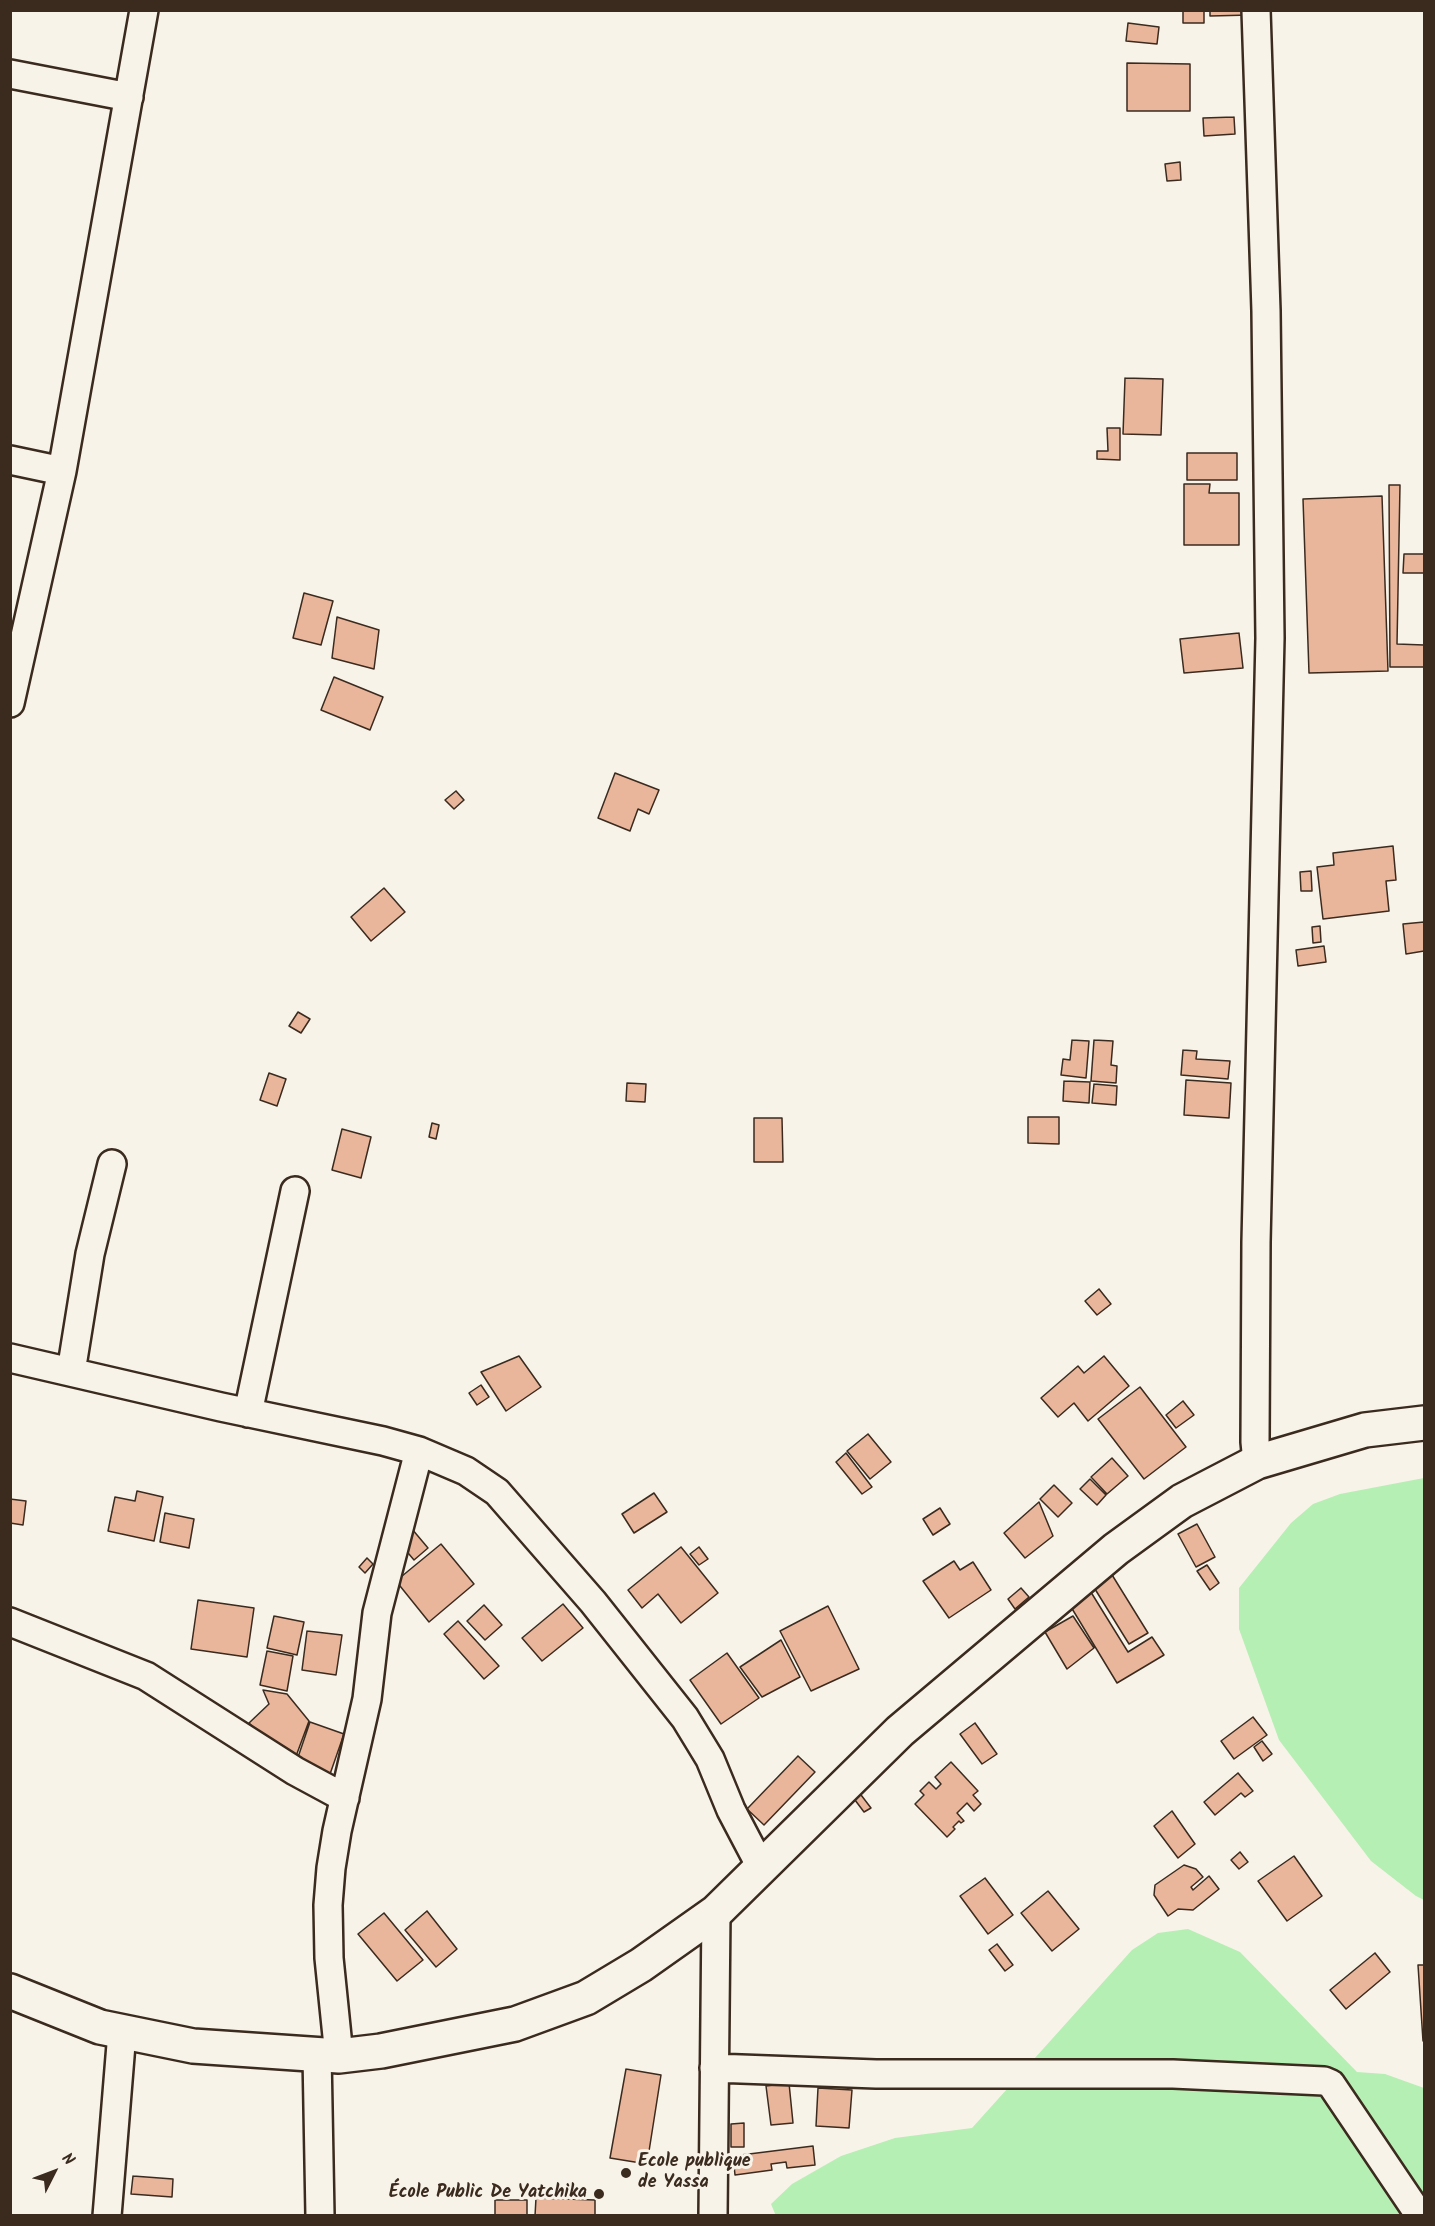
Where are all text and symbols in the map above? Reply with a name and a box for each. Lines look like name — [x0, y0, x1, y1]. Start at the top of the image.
north arrow — [24, 2142, 84, 2202]
text: N — [55, 2147, 80, 2172]
place label: Ecole publique de Yassa — [638, 2152, 750, 2194]
marker: Ecole publique de Yassa — [619, 2166, 633, 2180]
place label: École Public De Yatchika — [389, 2183, 587, 2205]
marker: École Public De Yatchika — [592, 2187, 606, 2201]

